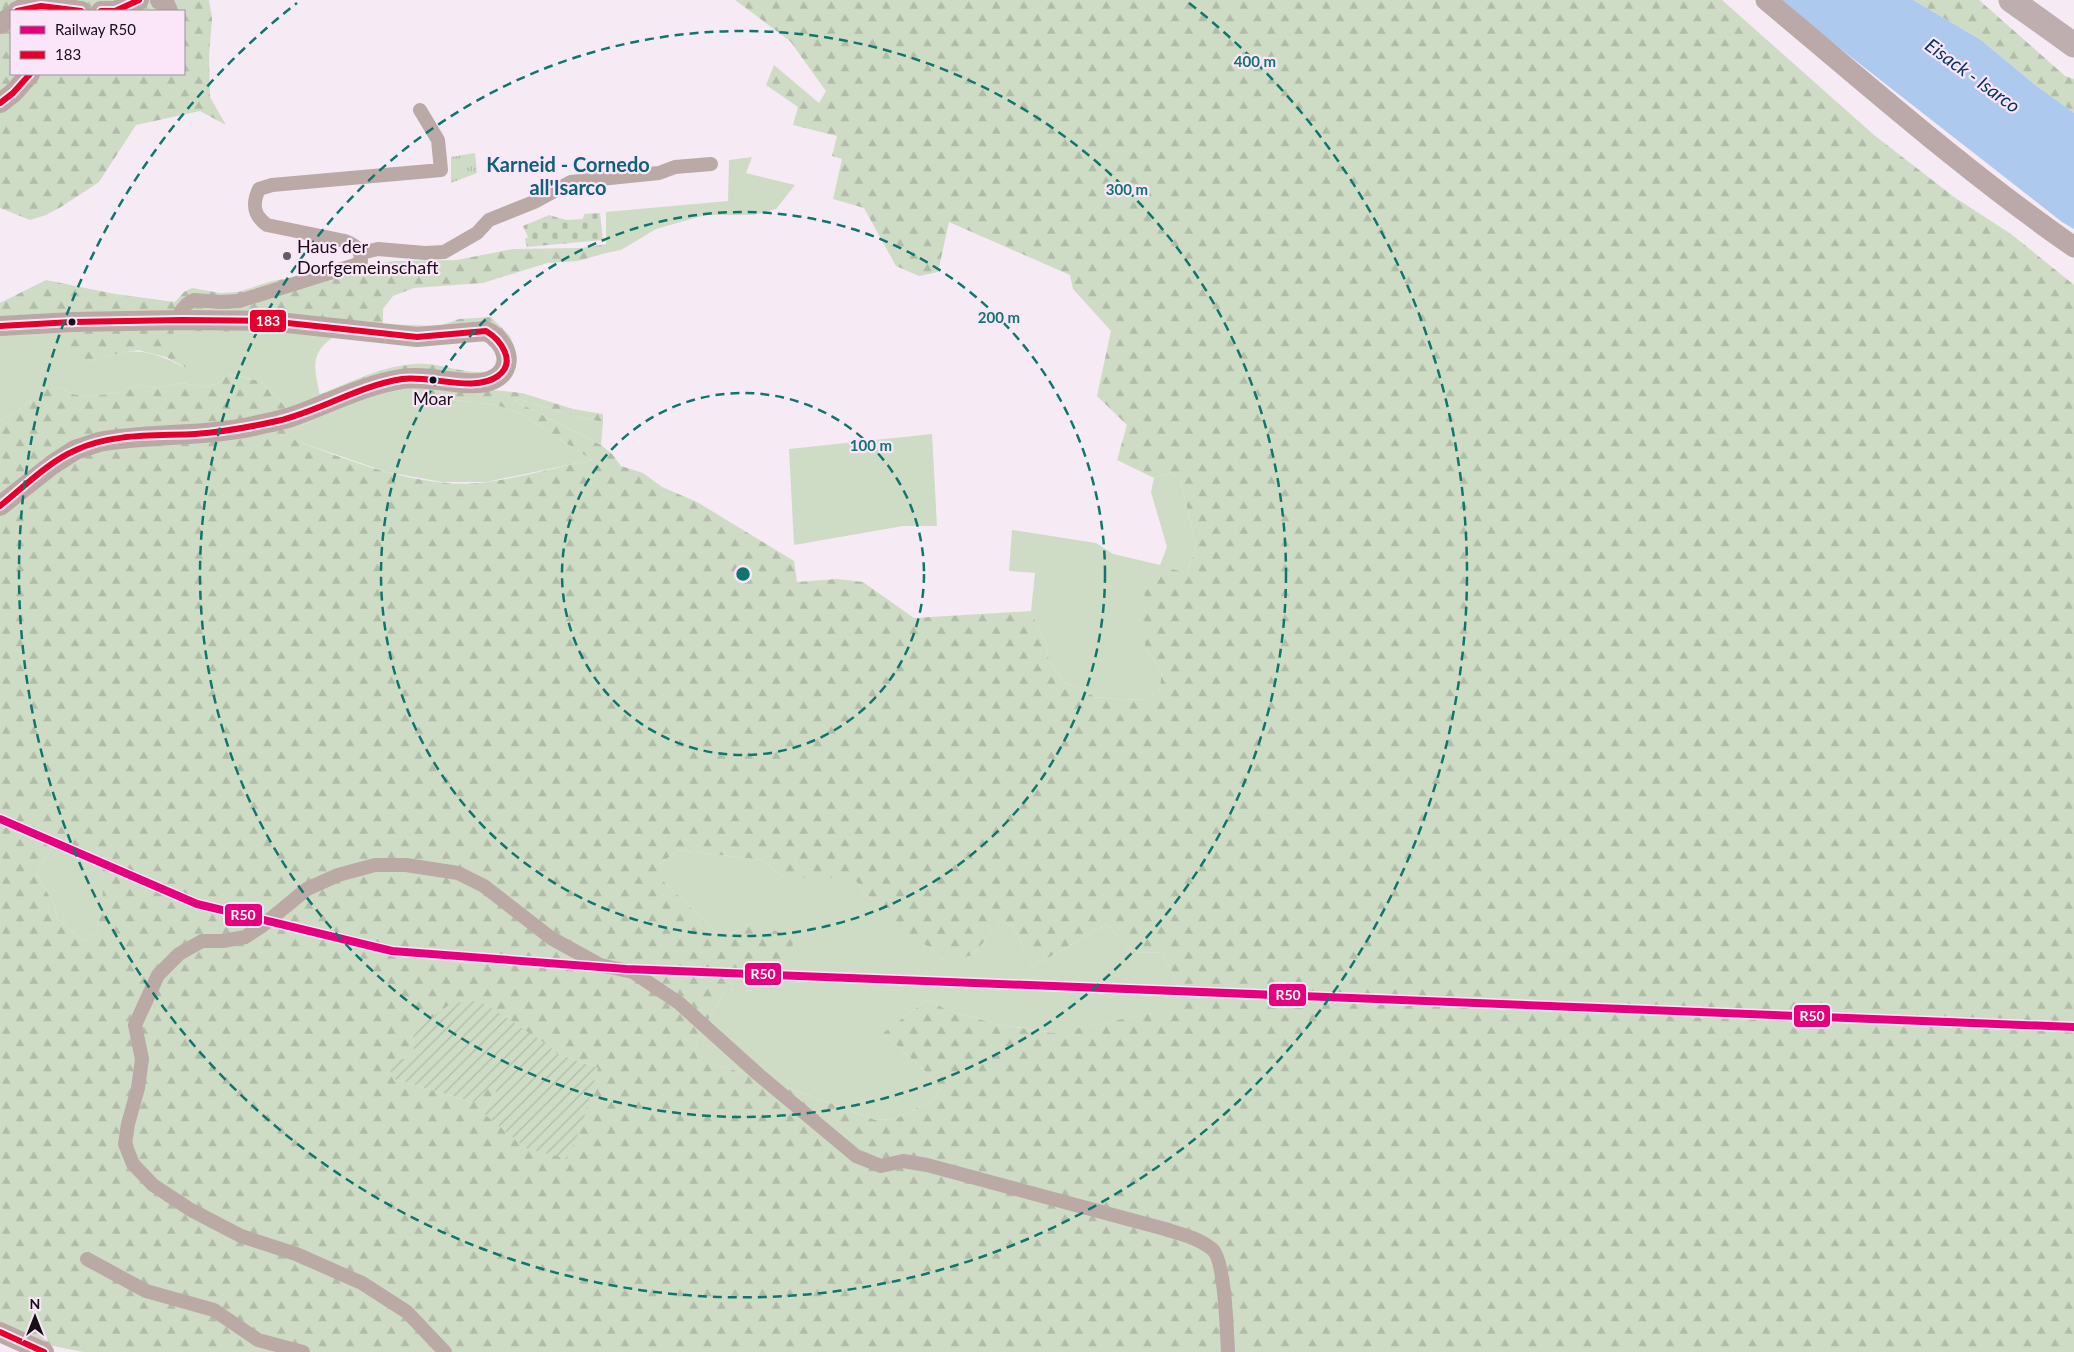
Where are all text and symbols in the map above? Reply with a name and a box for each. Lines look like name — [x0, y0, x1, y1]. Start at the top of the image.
legend — [10, 10, 185, 75]
text: Railway R50 — [55, 20, 136, 38]
water label: Eisack - Isarco — [1921, 33, 2025, 117]
text: 183 — [55, 45, 81, 63]
text: 400 m — [1234, 52, 1276, 70]
district label: Karneid - Cornedo all'Isarco — [486, 152, 650, 199]
text: 300 m — [1106, 180, 1148, 198]
place label: Haus der Dorfgemeinschaft — [297, 235, 439, 278]
marker: Haus der Dorfgemeinschaft — [281, 250, 293, 262]
text: 200 m — [978, 308, 1020, 326]
line badge: 183 — [249, 309, 287, 333]
text: 183 — [256, 312, 280, 329]
unlabelled marker — [67, 317, 77, 327]
marker: Moar — [428, 375, 438, 385]
place label: Moar — [413, 388, 454, 409]
text: 100 m — [850, 436, 892, 454]
centre of rings — [734, 565, 752, 583]
line badge: R50 — [224, 903, 263, 927]
text: R50 — [230, 906, 256, 923]
line badge: R50 — [744, 962, 782, 986]
text: R50 — [750, 965, 776, 982]
line badge: R50 — [1268, 983, 1307, 1007]
text: R50 — [1275, 986, 1301, 1003]
line badge: R50 — [1793, 1004, 1831, 1028]
text: R50 — [1799, 1007, 1825, 1024]
north arrow — [10, 1292, 60, 1342]
text: N — [30, 1295, 40, 1312]

